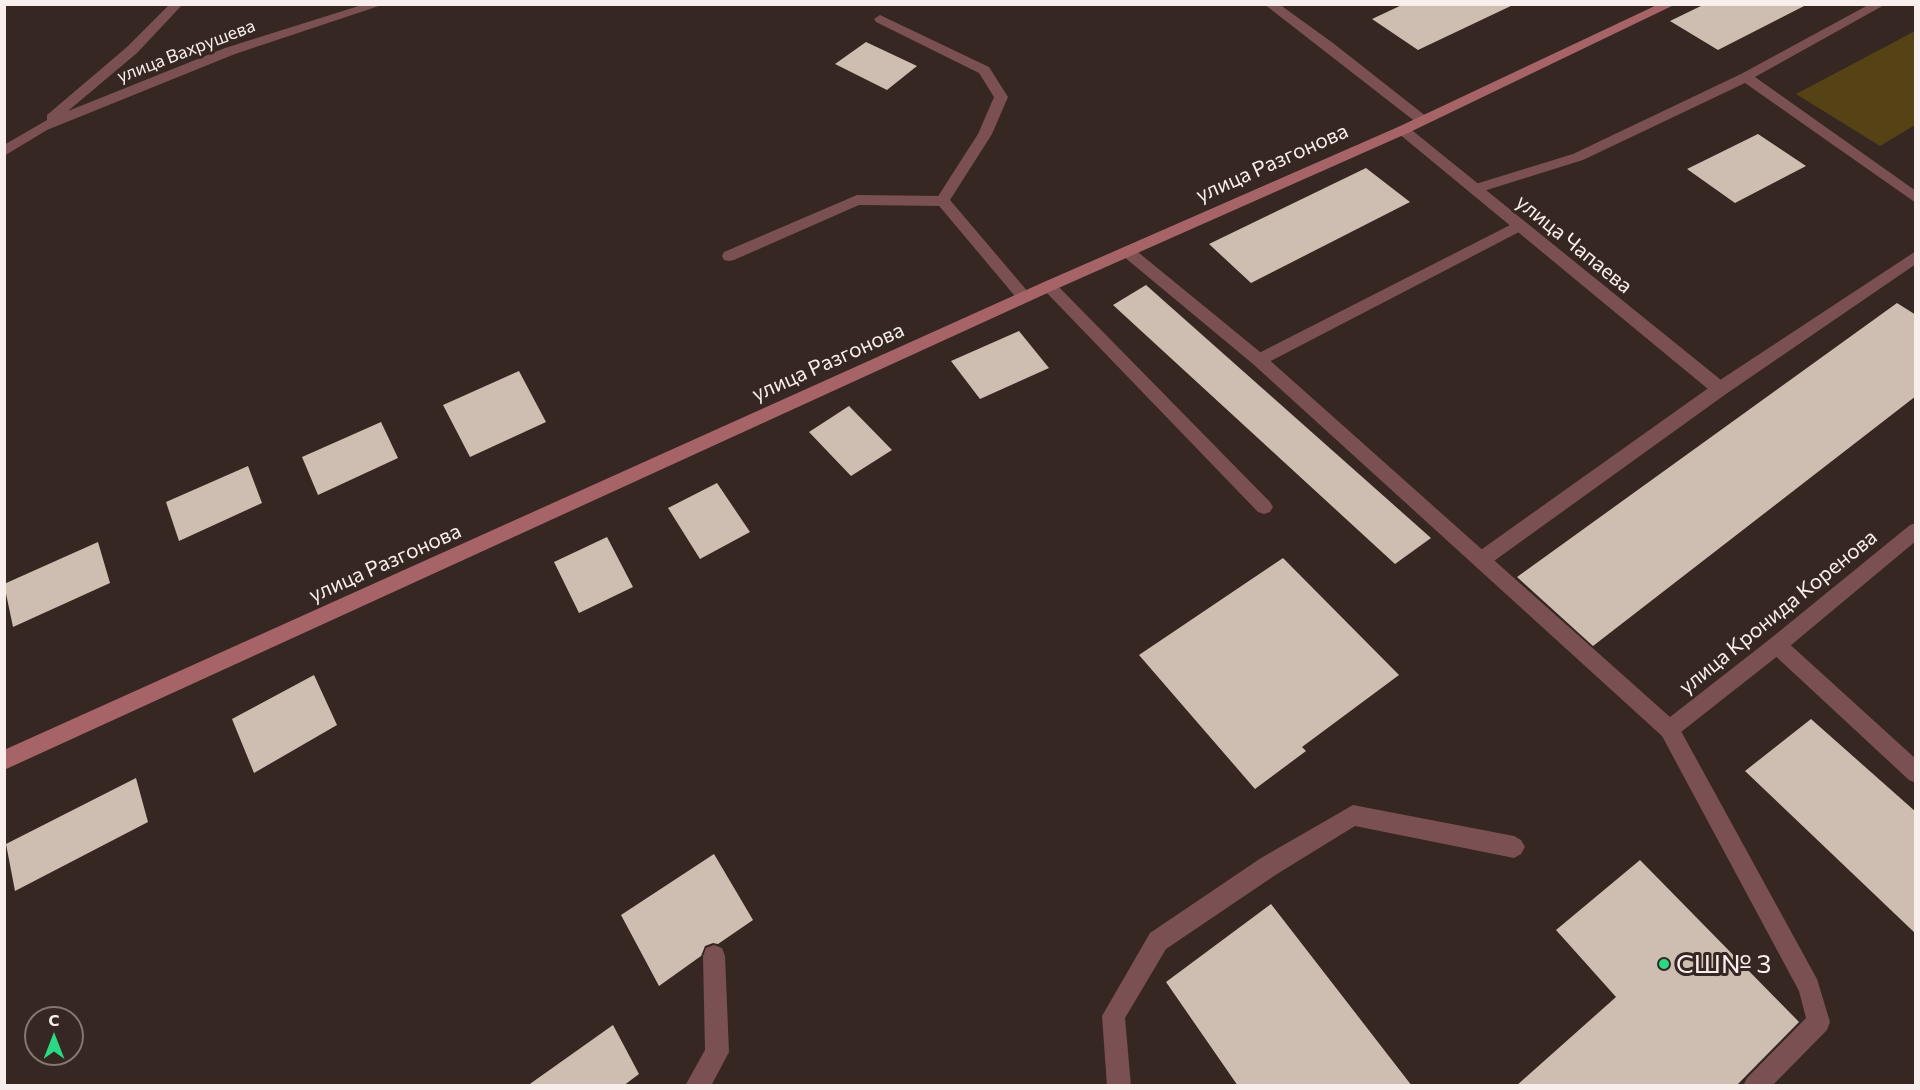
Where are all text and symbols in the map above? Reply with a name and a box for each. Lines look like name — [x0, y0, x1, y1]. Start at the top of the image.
street label: улица Вахрушева — [114, 15, 258, 87]
street label: улица Разгонова — [1192, 118, 1352, 208]
street label: улица Чапаева — [1511, 189, 1637, 299]
street label: улица Разгонова — [748, 317, 908, 407]
street label: улица Разгонова — [305, 518, 465, 608]
street label: улица Кронида Коренова — [1674, 524, 1882, 700]
place label: СШ№ 3 — [1676, 948, 1771, 980]
marker: СШ№ 3 — [1657, 957, 1671, 971]
north arrow — [24, 1006, 84, 1066]
text: С — [49, 1010, 59, 1029]

